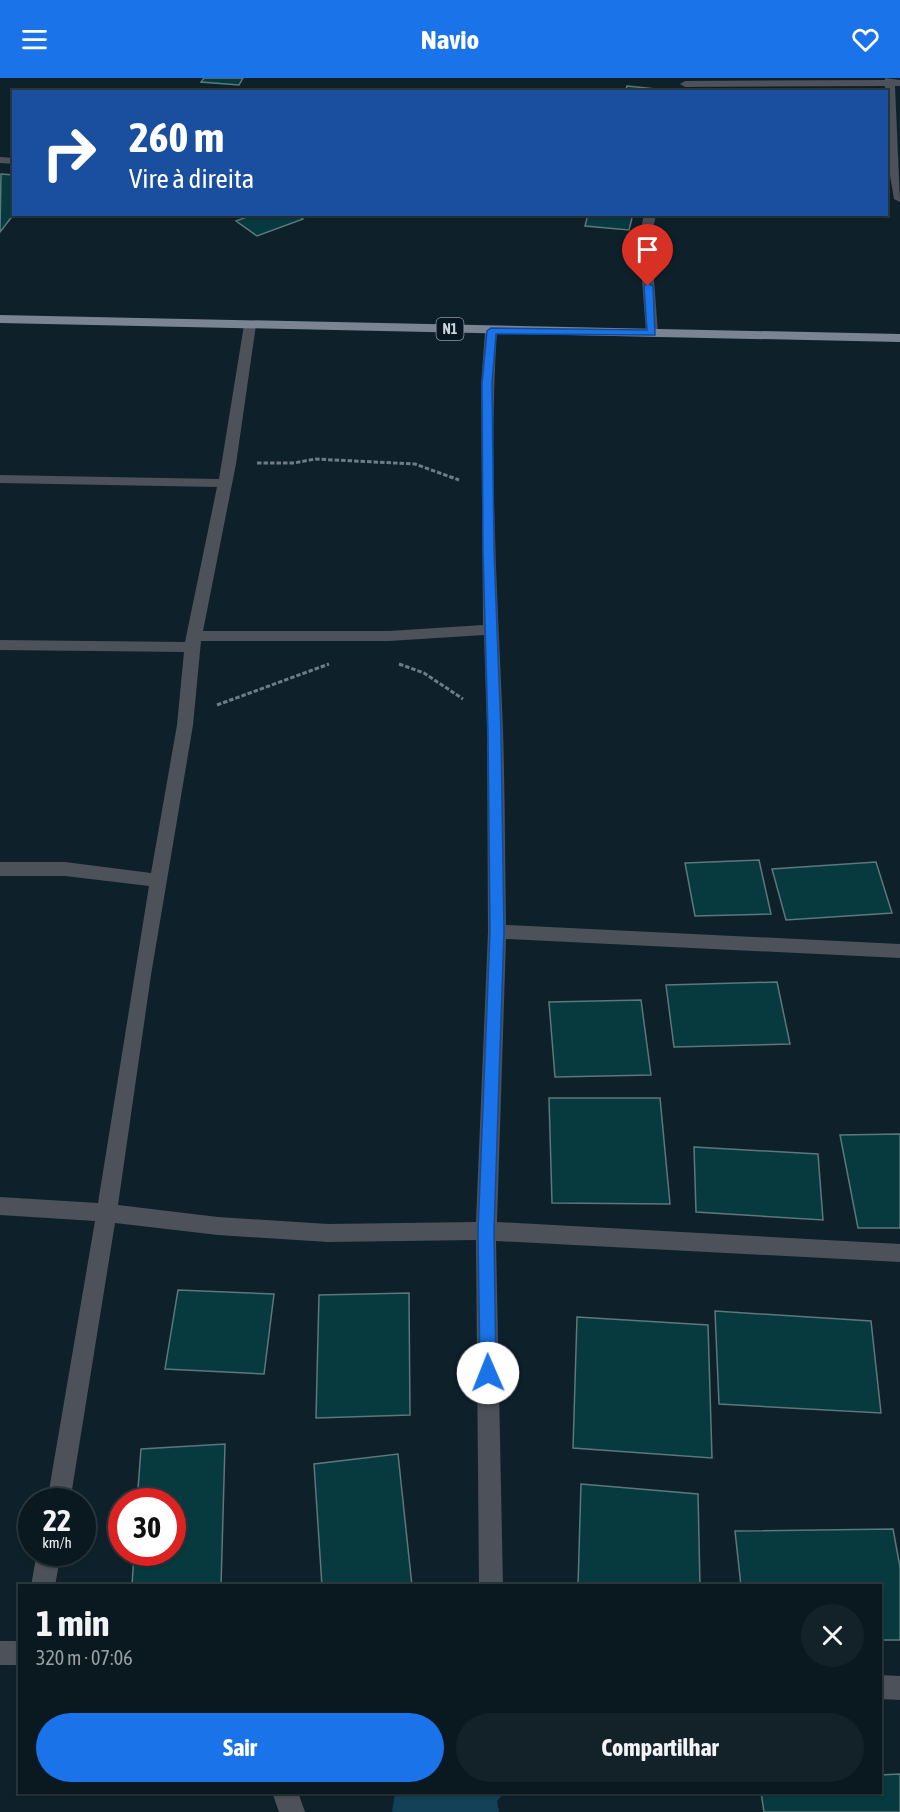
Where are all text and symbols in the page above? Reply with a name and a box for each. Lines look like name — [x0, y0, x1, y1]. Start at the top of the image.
icon: menu — [18, 23, 51, 56]
icon: heart — [849, 23, 882, 56]
text: Navio — [421, 24, 479, 55]
text: 260 m — [129, 113, 224, 161]
icon: right — [30, 114, 108, 192]
text: Vire à direita — [129, 163, 254, 194]
pin — [622, 224, 673, 286]
icon: arrive — [631, 233, 664, 266]
road number: N1 — [436, 318, 464, 340]
position arrow — [456, 1341, 520, 1405]
speed limit sign: 30 — [108, 1488, 186, 1566]
text: 22 — [43, 1503, 71, 1537]
text: km/h — [42, 1534, 72, 1551]
text: 1 min — [36, 1602, 110, 1644]
button: close — [801, 1604, 864, 1667]
text: 320 m · 07:06 — [36, 1646, 133, 1669]
button: Sair — [36, 1713, 444, 1782]
button: Compartilhar — [456, 1713, 864, 1782]

